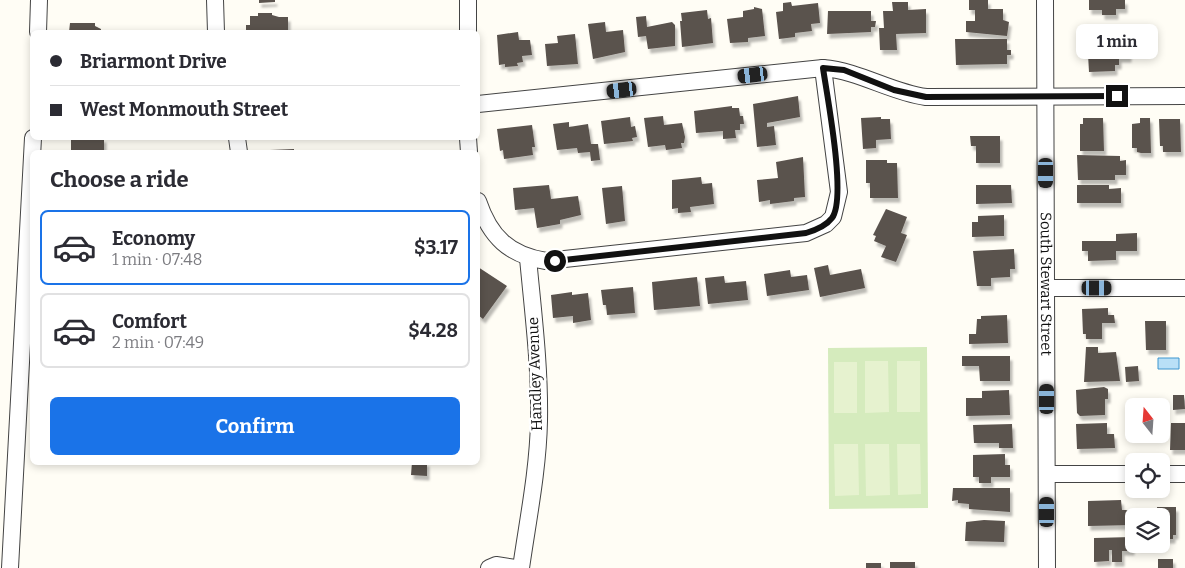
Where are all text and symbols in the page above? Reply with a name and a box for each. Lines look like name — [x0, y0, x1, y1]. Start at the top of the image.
callout: 1 min — [1076, 23, 1158, 58]
text: 1 min — [1097, 32, 1137, 51]
text: Briarmont Drive — [80, 50, 227, 73]
car — [737, 66, 768, 84]
car — [606, 81, 637, 99]
route end — [1106, 85, 1128, 107]
text: West Monmouth Street — [80, 98, 288, 121]
car — [1038, 158, 1053, 188]
text: Choose a ride — [50, 166, 189, 193]
street label: South Stewart Street — [1037, 212, 1055, 356]
icon: car — [52, 225, 97, 270]
text: Economy — [112, 227, 195, 250]
text: $3.17 — [414, 236, 458, 259]
text: 1 min · 07:48 — [112, 250, 202, 269]
route start — [544, 250, 566, 272]
car — [1082, 281, 1112, 296]
icon: car — [52, 308, 97, 353]
text: Comfort — [112, 310, 187, 333]
street label: Handley Avenue — [524, 317, 546, 431]
text: $4.28 — [408, 319, 458, 342]
text: 2 min · 07:49 — [112, 333, 204, 352]
car — [1039, 384, 1054, 414]
button: Confirm — [50, 397, 460, 455]
north arrow — [1125, 398, 1170, 442]
map controls — [1125, 398, 1170, 553]
button: locate — [1125, 453, 1170, 498]
car — [1039, 497, 1054, 527]
button: layers — [1125, 508, 1170, 553]

